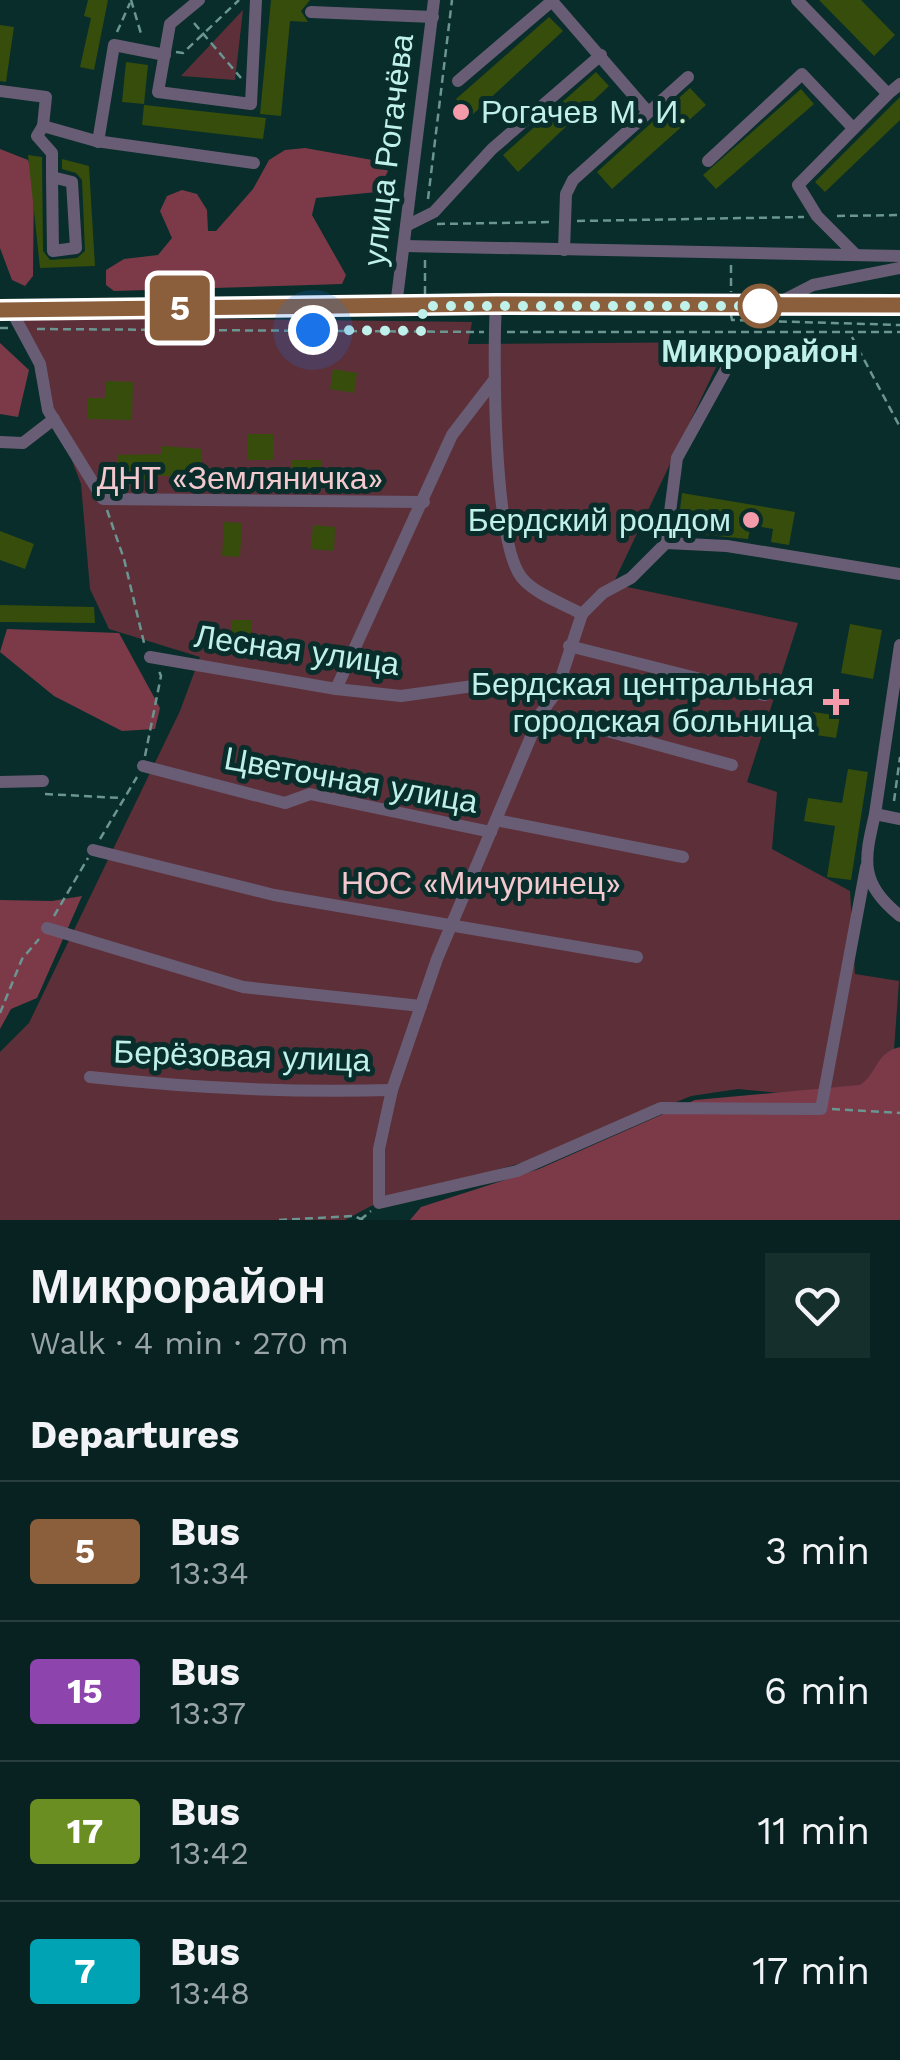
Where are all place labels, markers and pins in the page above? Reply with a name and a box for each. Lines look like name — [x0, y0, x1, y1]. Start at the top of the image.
place label: Рогачев М. И. — [481, 93, 687, 131]
marker: Рогачев М. И. — [450, 101, 472, 123]
marker: Микрорайон — [739, 285, 781, 327]
place label: Микрорайон — [661, 332, 859, 370]
place label: Бердский роддом — [468, 501, 731, 539]
marker: Бердский роддом — [740, 509, 762, 531]
place label: Бердская центральная городская больница — [471, 665, 814, 740]
marker: Бердская центральная городская больница — [823, 689, 849, 715]

